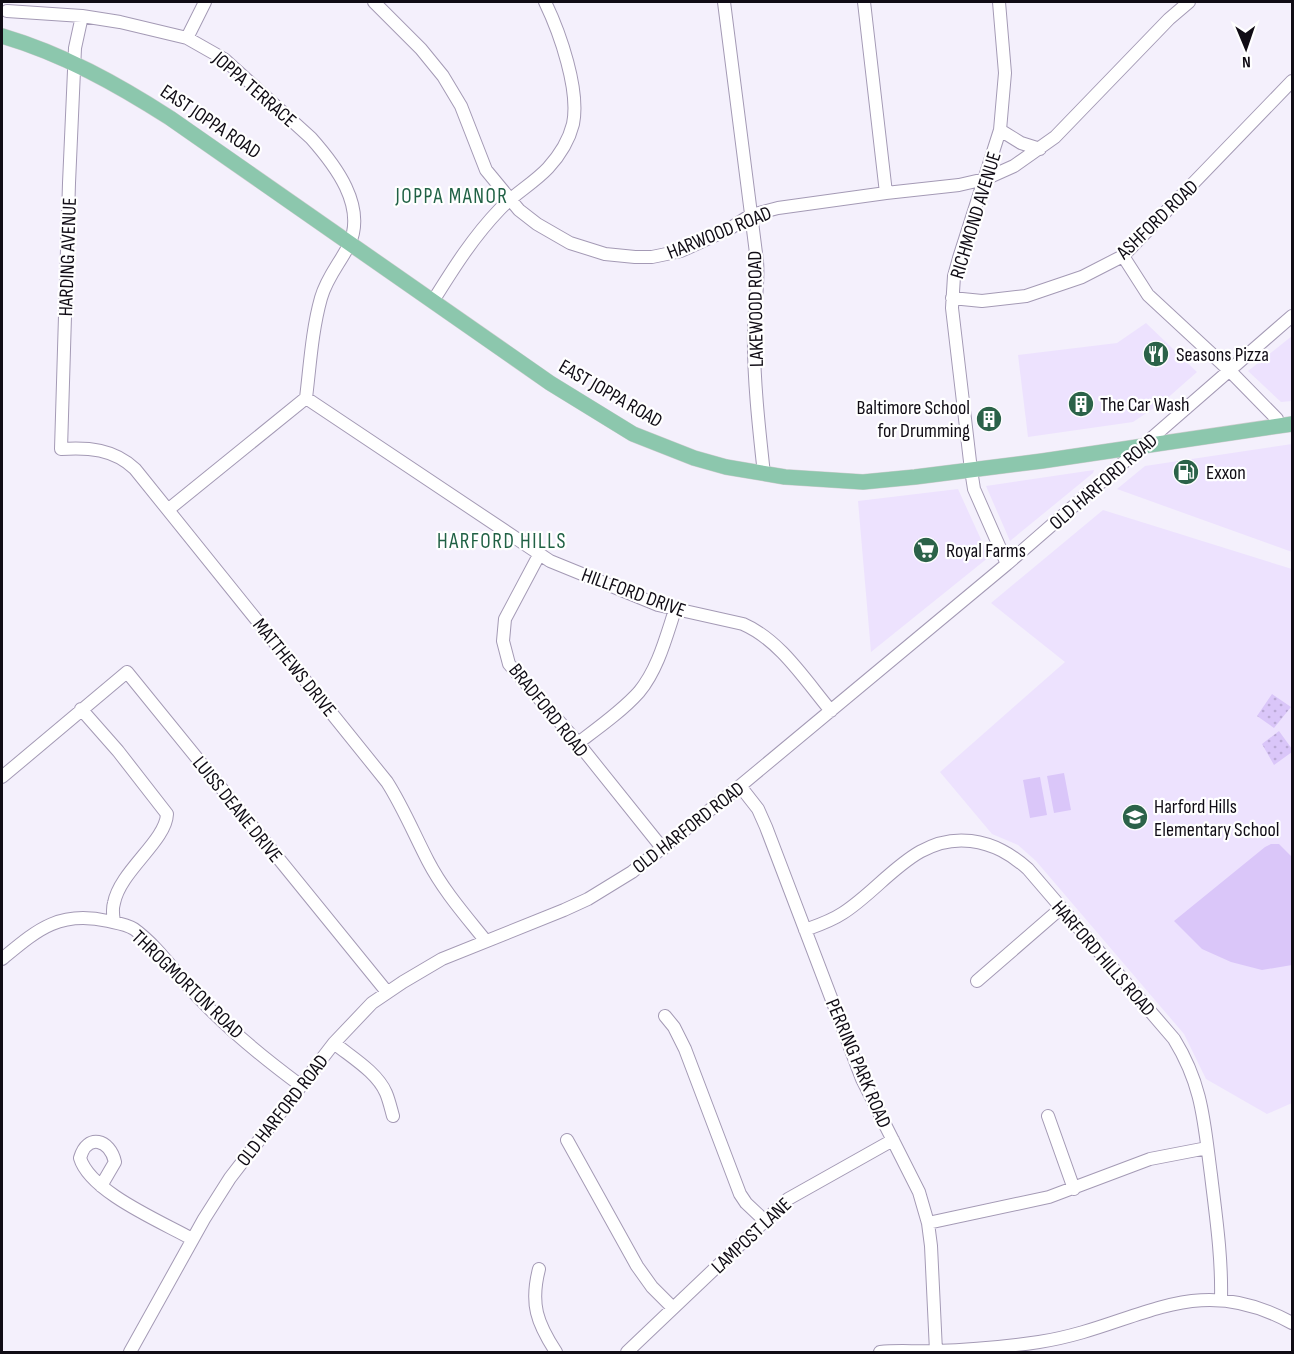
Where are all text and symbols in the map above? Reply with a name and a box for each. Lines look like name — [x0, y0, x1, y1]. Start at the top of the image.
north arrow — [1216, 18, 1276, 78]
street label: JOPPA TERRACE — [207, 46, 301, 133]
text: N — [1242, 52, 1251, 71]
street label: EAST JOPPA ROAD — [156, 80, 265, 164]
street label: RICHMOND AVENUE — [945, 149, 1007, 282]
street label: ASHFORD ROAD — [1111, 175, 1204, 265]
district label: JOPPA MANOR — [395, 184, 508, 209]
street label: HARDING AVENUE — [54, 197, 82, 317]
street label: HARWOOD ROAD — [664, 201, 775, 265]
street label: LAKEWOOD ROAD — [743, 251, 769, 367]
restaurant icon: Seasons Pizza — [1141, 339, 1171, 369]
place label: Seasons Pizza — [1176, 343, 1269, 367]
street label: EAST JOPPA ROAD — [554, 355, 667, 433]
building icon: The Car Wash — [1066, 389, 1096, 419]
place label: The Car Wash — [1100, 393, 1190, 417]
place label: Baltimore School for Drumming — [857, 396, 970, 443]
building icon: Baltimore School for Drumming — [974, 404, 1004, 434]
street label: OLD HARFORD ROAD — [1045, 428, 1163, 535]
fuel station icon: Exxon — [1171, 457, 1201, 487]
place label: Exxon — [1206, 461, 1246, 485]
district label: HARFORD HILLS — [437, 529, 567, 554]
supermarket icon: Royal Farms — [911, 535, 941, 565]
place label: Royal Farms — [946, 539, 1026, 563]
street label: HILLFORD DRIVE — [578, 563, 689, 623]
street label: MATTHEWS DRIVE — [247, 614, 341, 722]
street label: BRADFORD ROAD — [503, 659, 593, 762]
street label: LUISS DEANE DRIVE — [187, 752, 287, 867]
street label: OLD HARFORD ROAD — [628, 777, 749, 879]
place label: Harford Hills Elementary School — [1154, 795, 1280, 842]
school or university icon: Harford Hills Elementary School — [1120, 802, 1150, 832]
street label: HARFORD HILLS ROAD — [1046, 896, 1160, 1021]
street label: THROGMORTON ROAD — [126, 925, 248, 1044]
street label: PERRING PARK ROAD — [820, 995, 896, 1132]
street label: OLD HARFORD ROAD — [232, 1050, 334, 1171]
street label: LAMPOST LANE — [707, 1193, 797, 1279]

